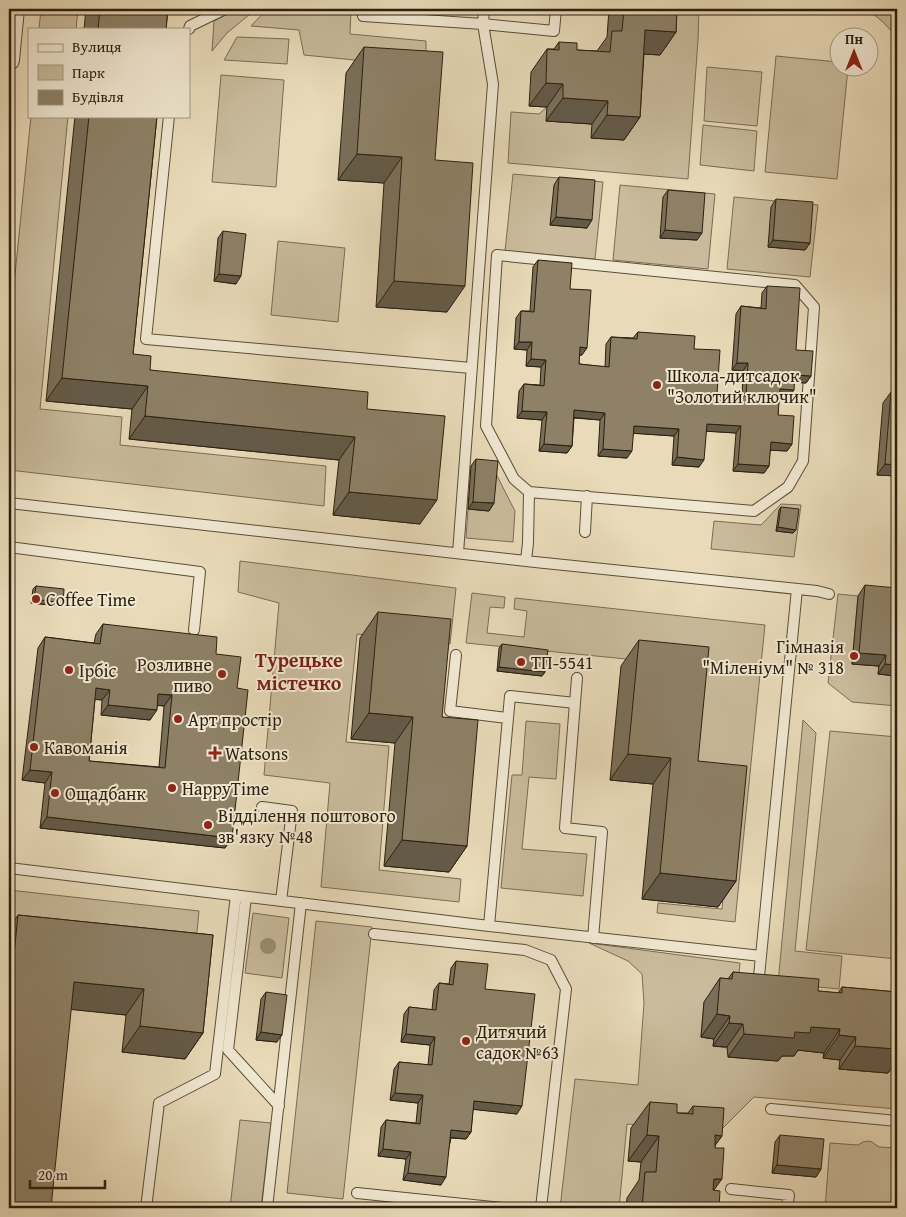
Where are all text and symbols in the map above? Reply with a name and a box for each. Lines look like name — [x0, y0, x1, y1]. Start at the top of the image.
legend — [28, 28, 190, 118]
north arrow — [828, 28, 878, 78]
text: Пн — [845, 29, 863, 49]
text: Вулиця — [72, 36, 122, 57]
text: Парк — [72, 62, 105, 83]
text: Будівля — [72, 86, 124, 107]
place label: Школа-дитсадок "Золотий ключик" — [667, 362, 817, 410]
marker: Школа-дитсадок "Золотий ключик" — [651, 379, 663, 391]
place label: Coffee Time — [46, 586, 136, 613]
marker: Coffee Time — [30, 593, 42, 605]
place label: Гімназія "Міленіум" № 318 — [702, 633, 844, 681]
district label: Турецьке містечко — [255, 645, 343, 697]
place label: ТП-5541 — [531, 649, 594, 676]
marker: Гімназія "Міленіум" № 318 — [848, 650, 860, 662]
place label: Розливне пиво — [137, 651, 212, 699]
marker: ТП-5541 — [515, 656, 527, 668]
place label: Ірбіс — [79, 657, 117, 684]
marker: Ірбіс — [63, 664, 75, 676]
marker: Розливне пиво — [216, 668, 228, 680]
place label: Арт простір — [188, 706, 282, 733]
marker: Арт простір — [172, 713, 184, 725]
place label: Кавоманія — [44, 734, 128, 761]
place label: Watsons — [225, 740, 288, 767]
marker: Кавоманія — [28, 741, 40, 753]
marker: Watsons — [209, 747, 221, 759]
place label: HappyTime — [182, 775, 269, 802]
place label: Ощадбанк — [65, 780, 146, 807]
marker: HappyTime — [166, 782, 178, 794]
marker: Ощадбанк — [49, 787, 61, 799]
place label: Відділення поштового зв'язку №48 — [218, 802, 396, 850]
marker: Відділення поштового зв'язку №48 — [202, 819, 214, 831]
place label: Дитячий садок №63 — [475, 1018, 559, 1066]
marker: Дитячий садок №63 — [460, 1035, 472, 1047]
scale bar — [30, 1157, 105, 1189]
text: 20 m — [38, 1164, 69, 1185]

